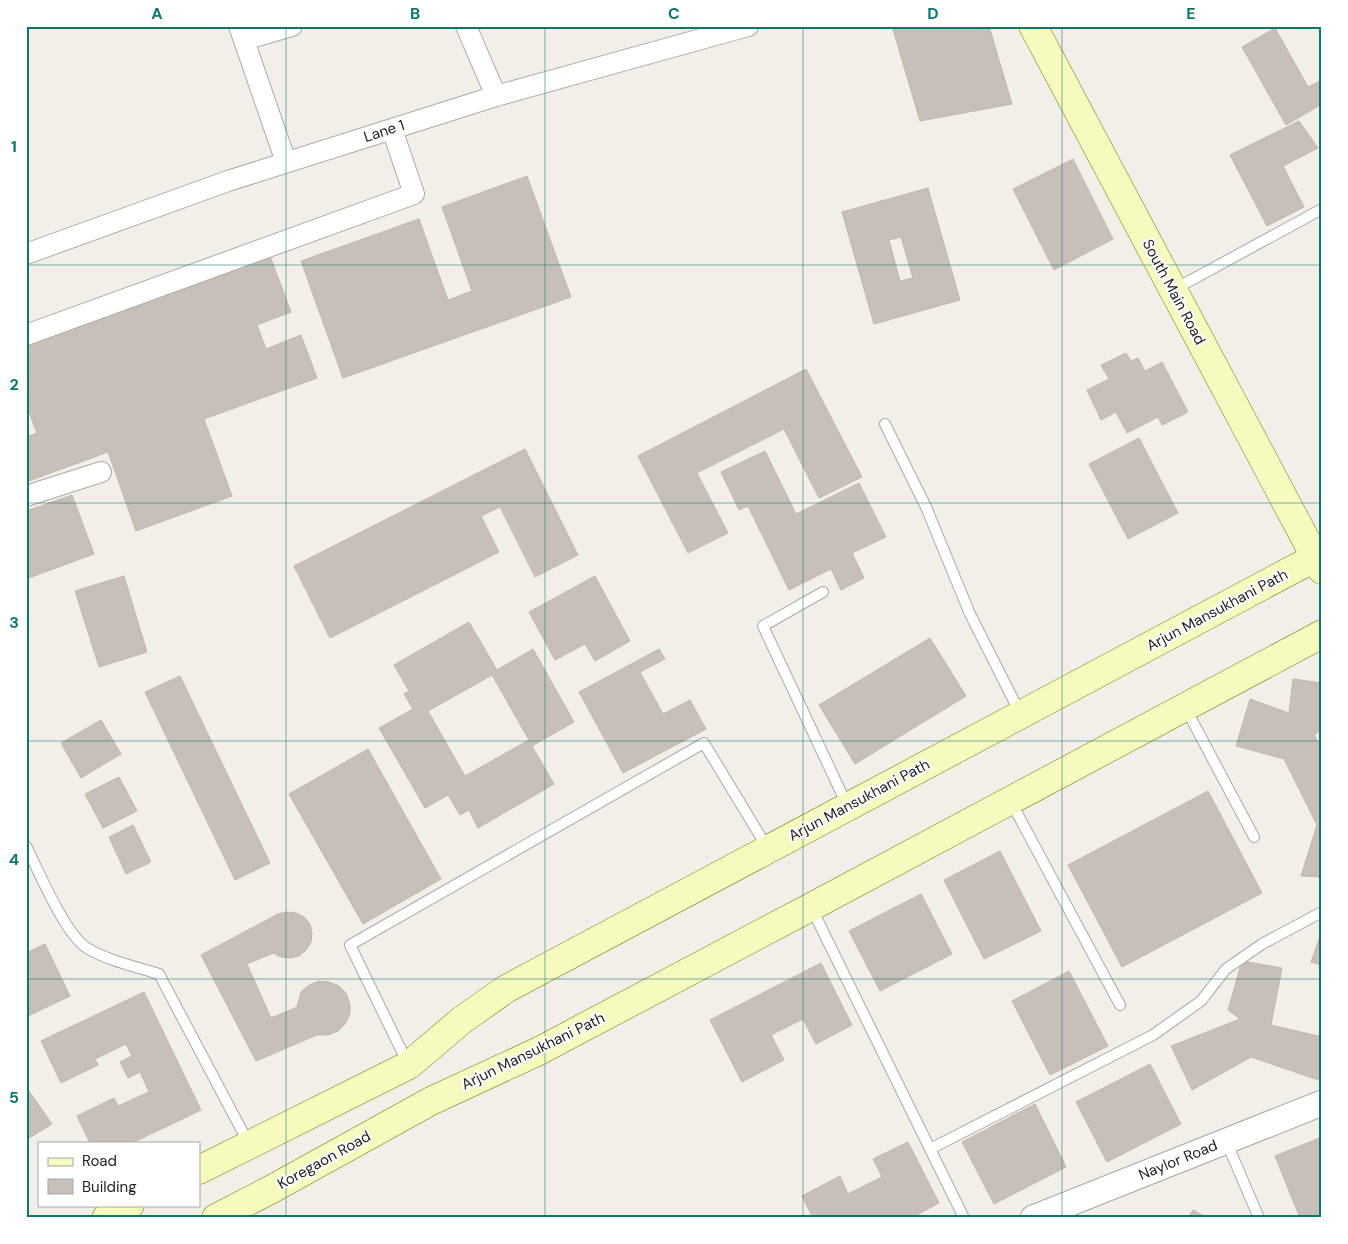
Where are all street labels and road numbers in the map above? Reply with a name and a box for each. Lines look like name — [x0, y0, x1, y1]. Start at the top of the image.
street label: Lane 1 — [361, 115, 407, 147]
street label: South Main Road — [1138, 236, 1210, 348]
street label: Arjun Mansukhani Path — [1143, 564, 1291, 656]
street label: Arjun Mansukhani Path — [785, 754, 933, 846]
street label: Arjun Mansukhani Path — [458, 1008, 608, 1094]
street label: Koregaon Road — [274, 1126, 374, 1194]
street label: Naylor Road — [1136, 1135, 1220, 1185]

